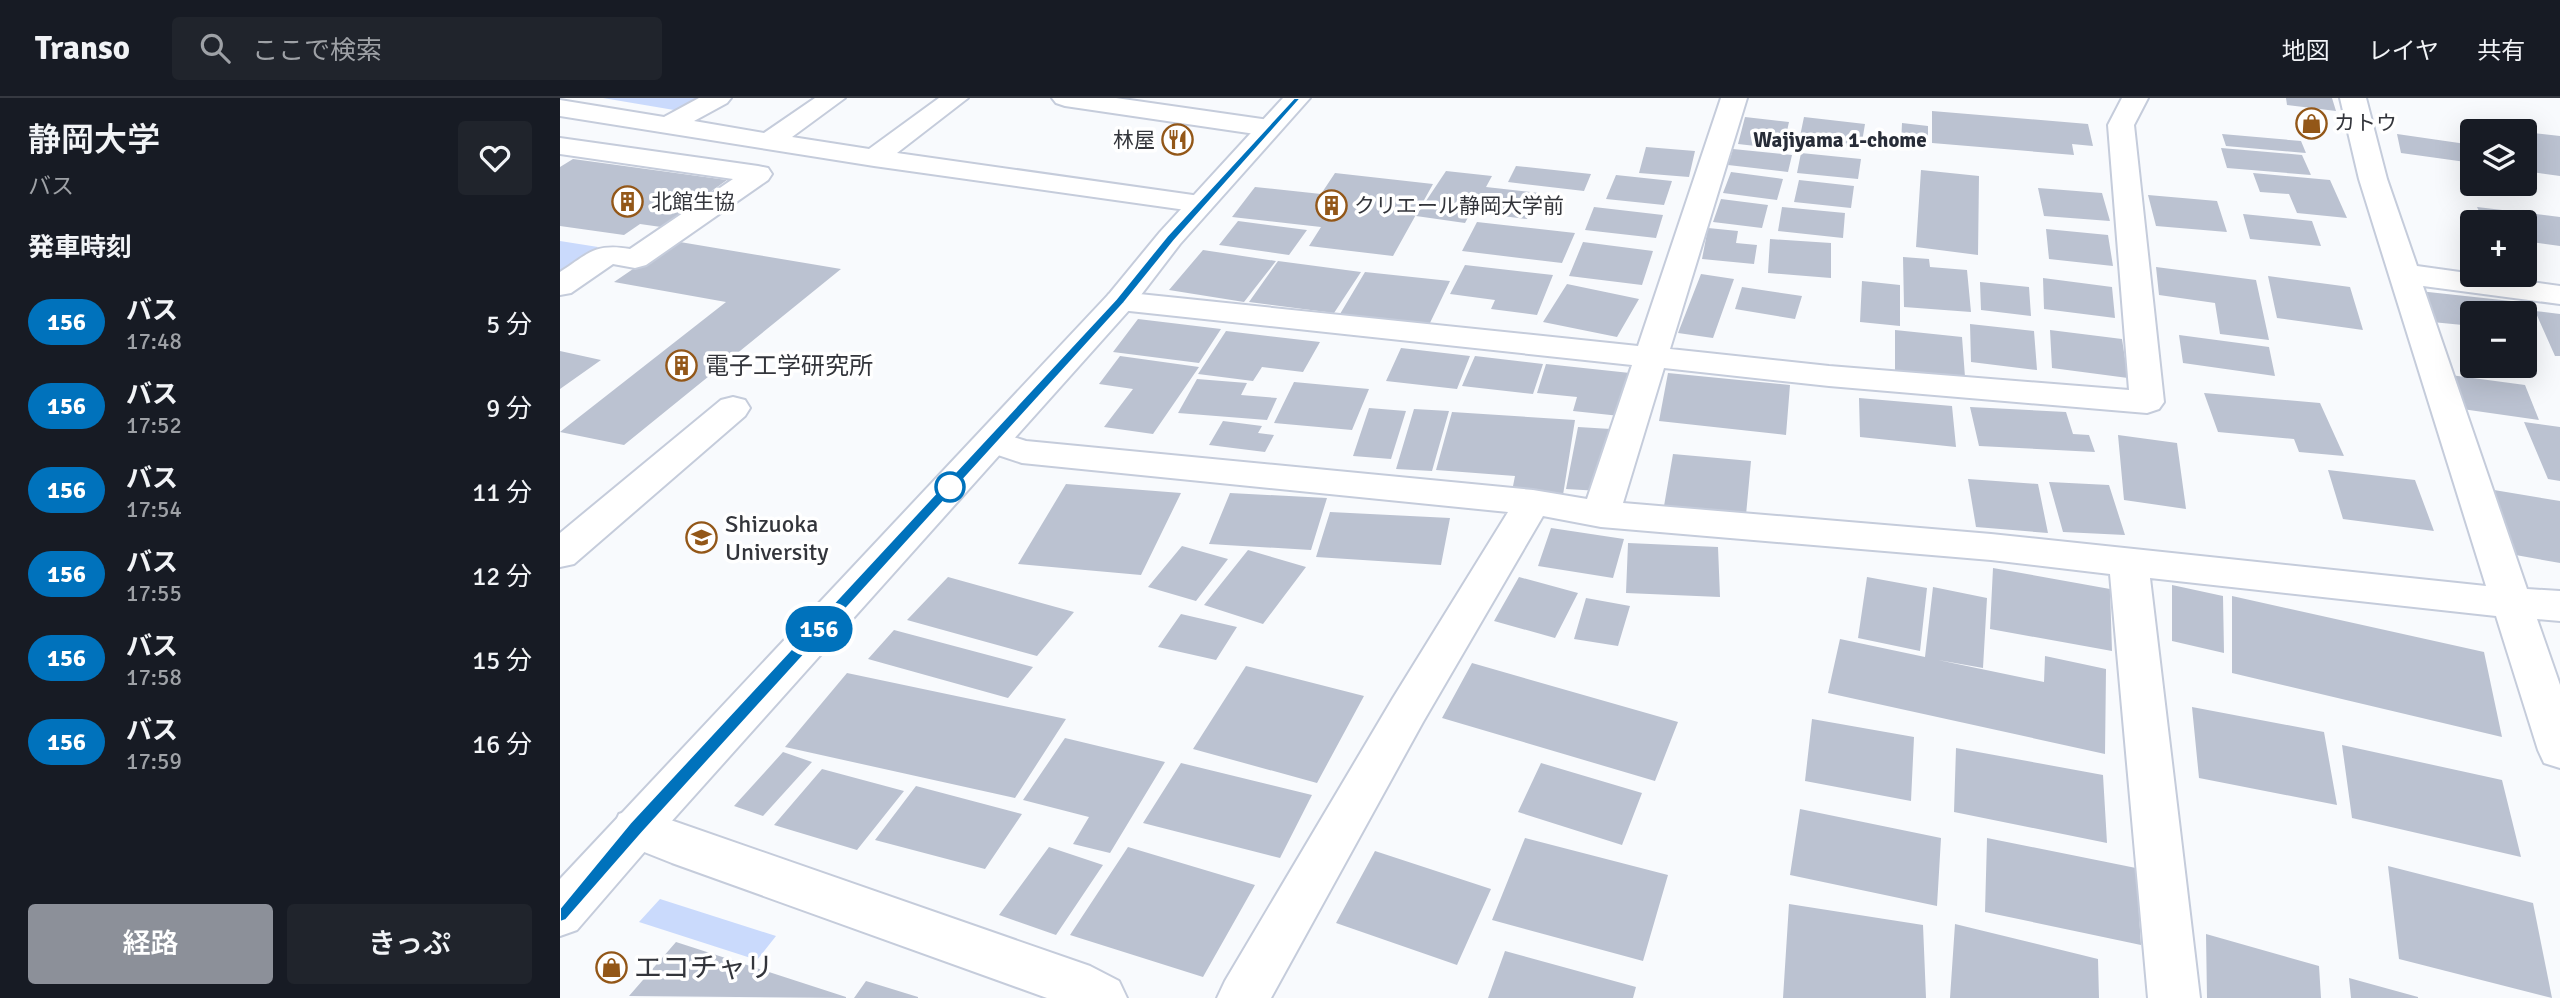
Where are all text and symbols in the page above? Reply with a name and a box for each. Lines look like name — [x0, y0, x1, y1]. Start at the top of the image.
search box — [172, 17, 662, 80]
text: Transo — [35, 28, 130, 69]
icon: search — [196, 29, 234, 67]
text: ここで検索 — [252, 35, 382, 67]
text: 地図 — [2282, 36, 2330, 66]
text: レイヤ — [2368, 36, 2439, 66]
text: 共有 — [2477, 36, 2525, 66]
shop icon: カトウ — [2294, 106, 2328, 140]
place label: カトウ — [2334, 110, 2397, 136]
map controls — [2460, 119, 2537, 378]
button: layers — [2460, 119, 2537, 196]
text: 静岡大学 — [28, 120, 160, 161]
button: heart — [458, 121, 532, 195]
restaurant icon: 林屋 — [1161, 123, 1195, 157]
place label: 林屋 — [1113, 127, 1155, 153]
district label: Wajiyama 1-chome — [1753, 127, 1927, 153]
text: バス — [28, 172, 74, 201]
building icon: 北館生協 — [611, 185, 645, 219]
place label: 北館生協 — [651, 189, 735, 215]
building icon: クリエール静岡大学前 — [1314, 189, 1348, 223]
place label: クリエール静岡大学前 — [1354, 193, 1564, 219]
button: + — [2460, 210, 2537, 287]
text: 発車時刻 — [28, 232, 132, 264]
text: バス — [126, 295, 178, 327]
button: − — [2460, 301, 2537, 378]
text: 156 — [47, 307, 86, 337]
text: 5 分 — [486, 309, 532, 341]
text: 17:48 — [126, 327, 182, 356]
building icon: 電子工学研究所 — [665, 349, 699, 383]
place label: 電子工学研究所 — [705, 351, 873, 381]
text: バス — [126, 379, 178, 411]
text: 156 — [47, 391, 86, 421]
text: 9 分 — [486, 393, 532, 425]
text: 17:52 — [126, 411, 182, 440]
text: バス — [126, 463, 178, 495]
unlabelled marker — [935, 472, 965, 502]
text: 156 — [47, 475, 86, 505]
text: 11 分 — [472, 477, 532, 509]
text: 17:54 — [126, 495, 182, 524]
place label: Shizuoka University — [725, 509, 829, 567]
school or university icon: Shizuoka University — [685, 521, 719, 555]
text: バス — [126, 547, 178, 579]
text: 156 — [47, 559, 86, 589]
text: 12 分 — [472, 561, 532, 593]
text: 17:55 — [126, 579, 182, 608]
line badge: 156 — [779, 606, 859, 652]
text: 156 — [800, 614, 838, 644]
text: バス — [126, 631, 178, 663]
text: 156 — [47, 643, 86, 673]
text: 15 分 — [472, 645, 532, 677]
text: 17:58 — [126, 663, 182, 692]
text: バス — [126, 715, 178, 747]
text: 156 — [47, 727, 86, 757]
text: 16 分 — [472, 729, 532, 761]
text: 17:59 — [126, 747, 182, 776]
button: 経路 — [28, 904, 273, 984]
button: きっぷ — [287, 904, 532, 984]
shop icon: エコチャリ — [594, 951, 628, 985]
place label: エコチャリ — [634, 951, 774, 985]

